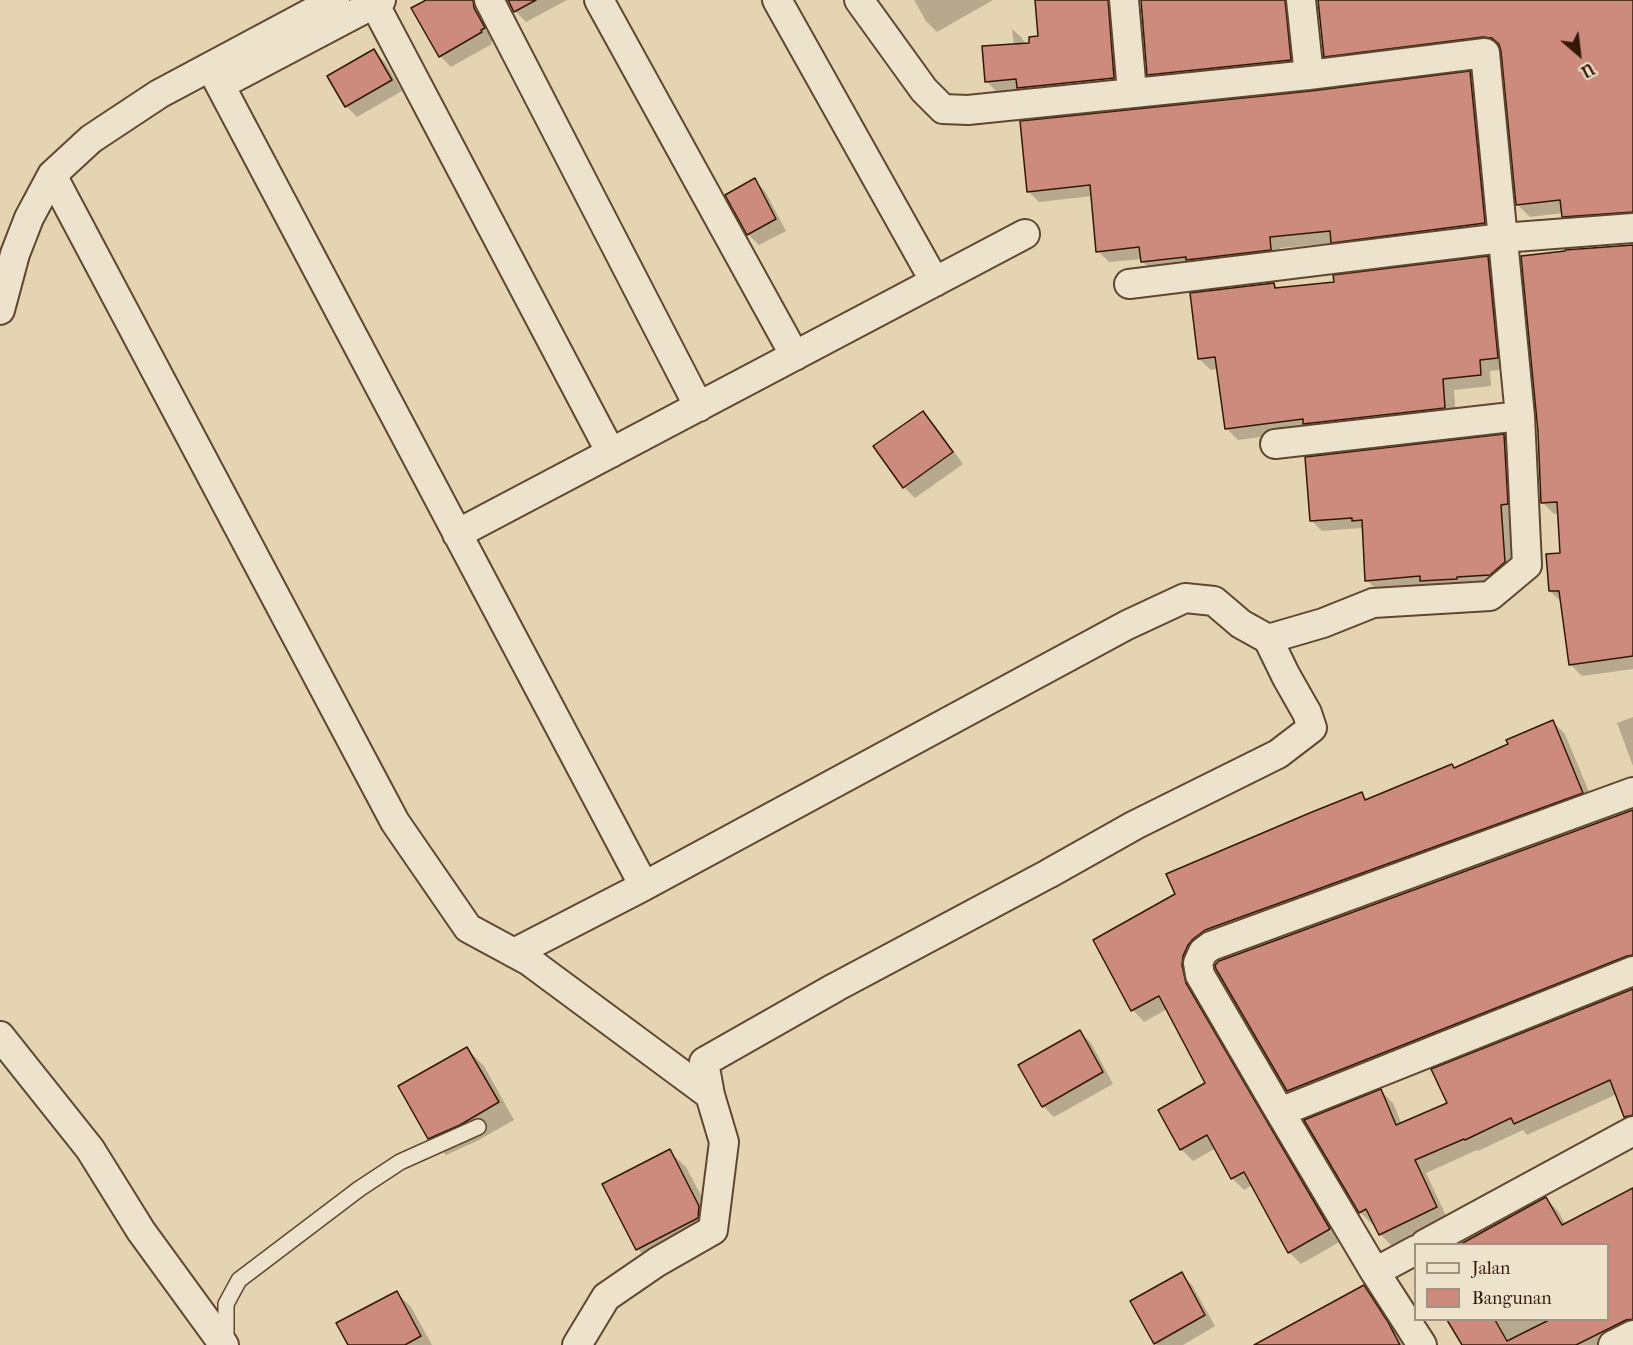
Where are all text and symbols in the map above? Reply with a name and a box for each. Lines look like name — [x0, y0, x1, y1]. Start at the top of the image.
north arrow — [1549, 24, 1609, 84]
text: U — [1578, 59, 1598, 82]
legend — [1414, 1243, 1609, 1321]
text: Jalan — [1472, 1258, 1510, 1279]
text: Bangunan — [1472, 1288, 1552, 1309]

